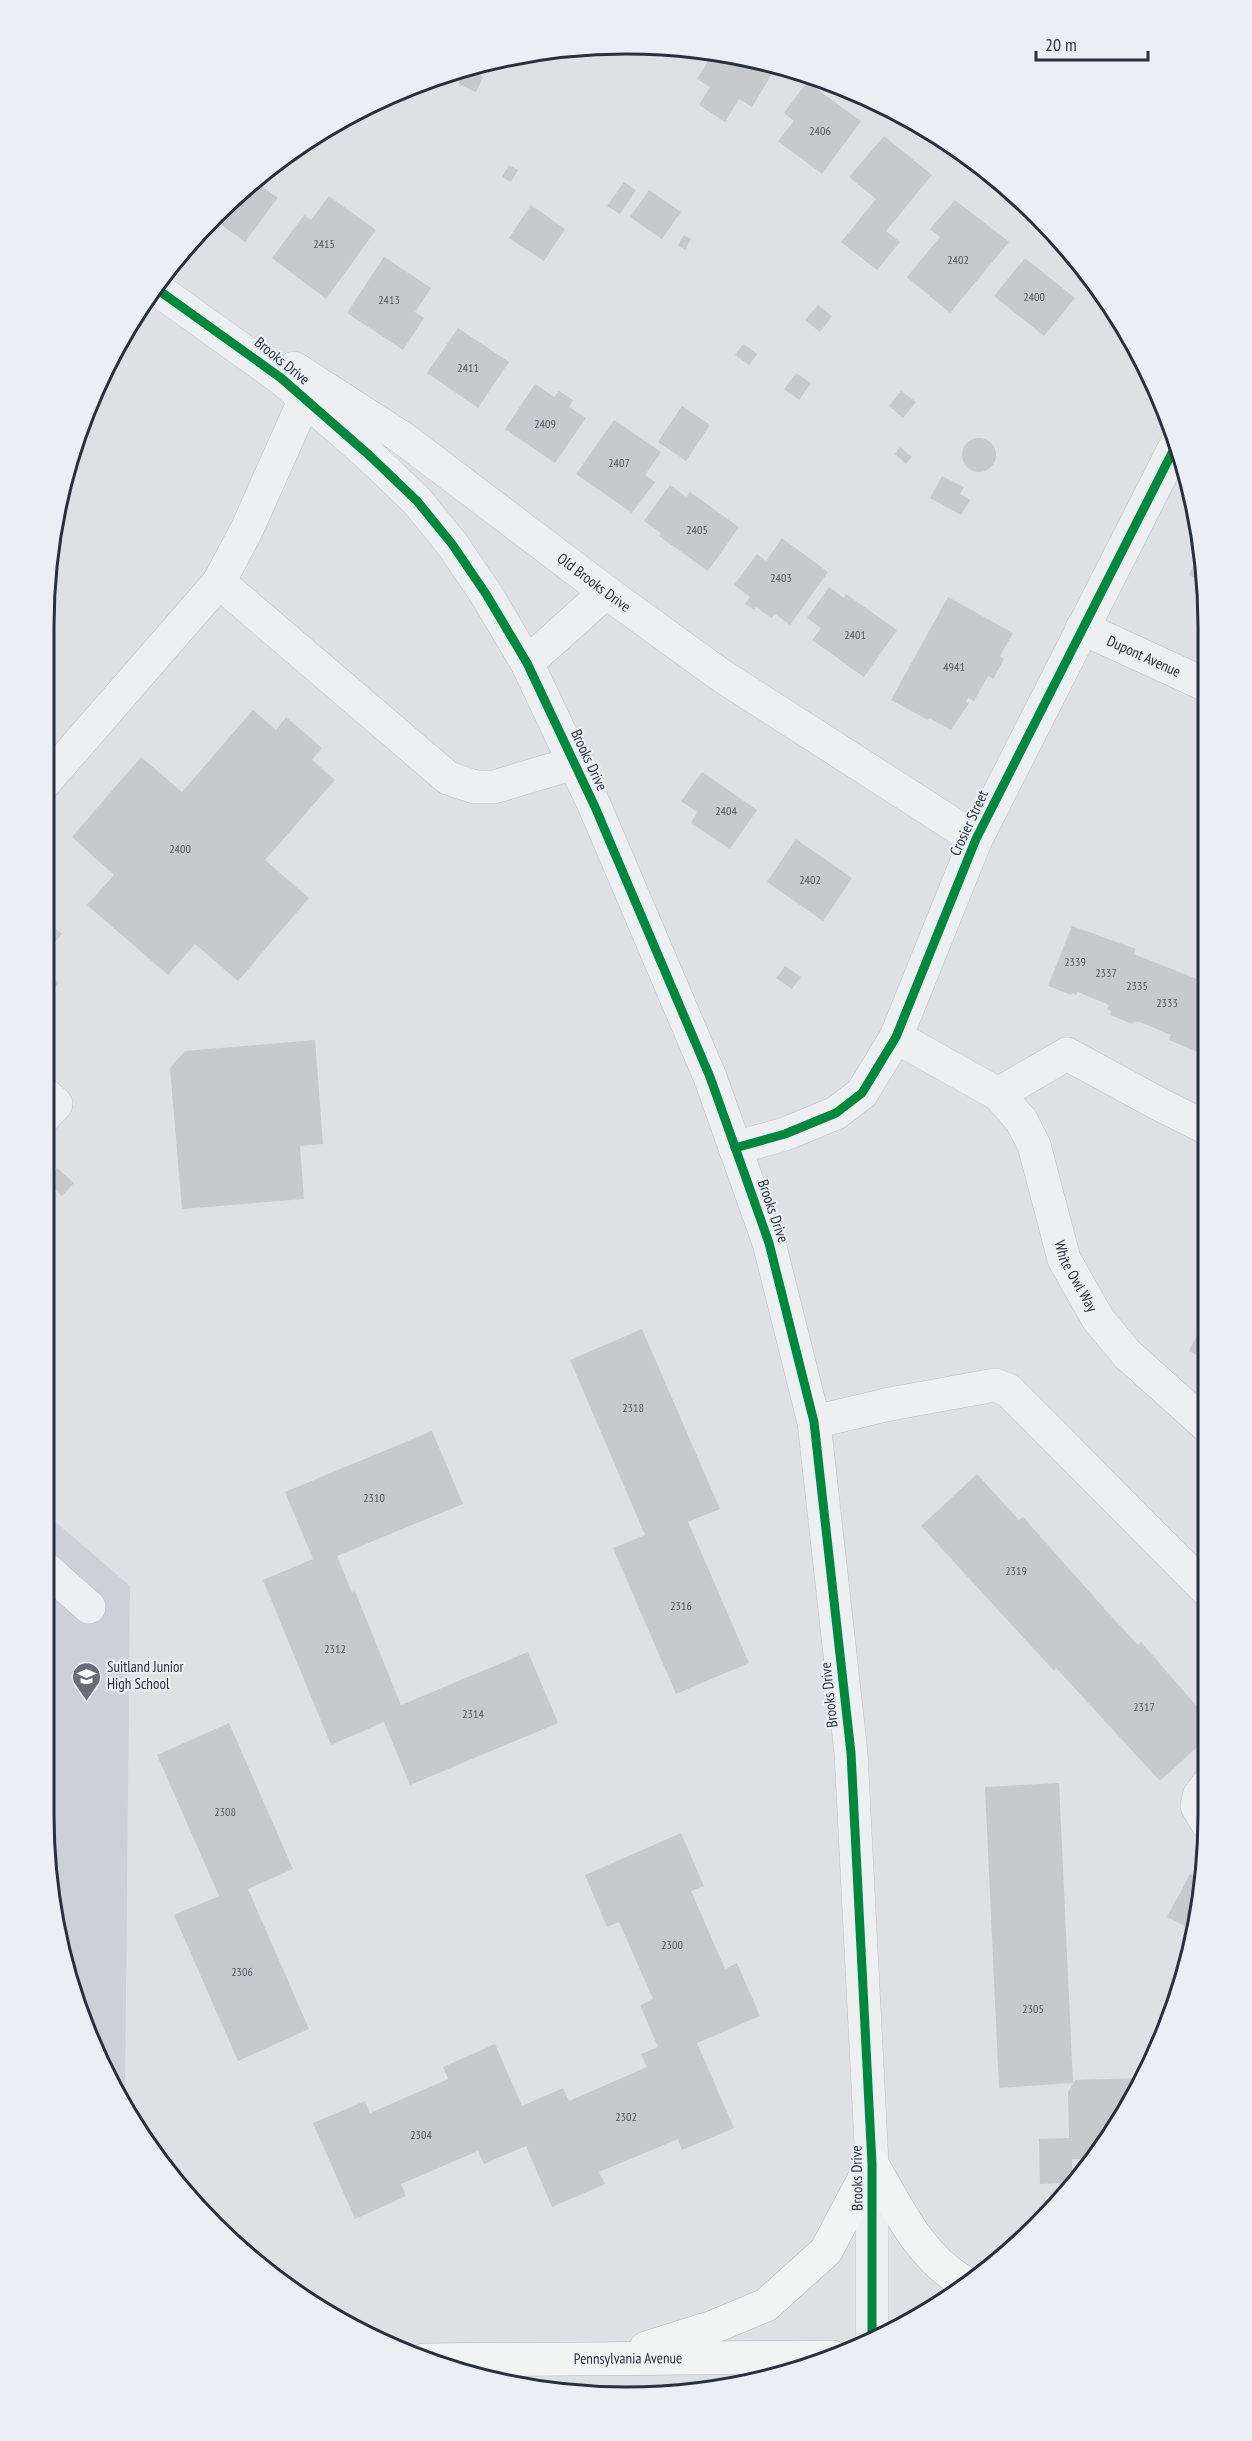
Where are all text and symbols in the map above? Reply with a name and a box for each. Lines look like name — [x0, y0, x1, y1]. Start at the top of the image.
scale bar — [1036, 24, 1148, 62]
text: 20 m — [1045, 33, 1077, 56]
house number: 2406 — [809, 123, 831, 138]
house number: 2415 — [313, 236, 335, 251]
house number: 2402 — [947, 252, 969, 267]
house number: 2400 — [1023, 289, 1045, 304]
house number: 2413 — [378, 292, 400, 307]
street label: Brooks Drive — [251, 333, 314, 389]
house number: 2411 — [457, 360, 479, 375]
house number: 2409 — [534, 416, 556, 431]
house number: 2407 — [608, 455, 630, 470]
house number: 2405 — [686, 522, 708, 537]
street label: Old Brooks Drive — [554, 549, 635, 616]
house number: 2403 — [770, 570, 792, 585]
house number: 2401 — [844, 627, 866, 642]
street label: Dupont Avenue — [1104, 631, 1184, 681]
house number: 4941 — [943, 659, 965, 674]
street label: Brooks Drive — [567, 726, 612, 793]
street label: Crosier Street — [945, 787, 992, 859]
house number: 2404 — [715, 803, 737, 818]
house number: 2400 — [169, 841, 191, 856]
house number: 2402 — [799, 872, 821, 887]
house number: 2339 — [1064, 954, 1086, 969]
house number: 2337 — [1095, 965, 1117, 980]
house number: 2335 — [1126, 978, 1148, 993]
house number: 2333 — [1156, 995, 1178, 1010]
street label: Brooks Drive — [754, 1177, 793, 1245]
street label: White Owl Way — [1050, 1238, 1102, 1315]
house number: 2318 — [622, 1400, 644, 1415]
house number: 2310 — [363, 1490, 385, 1505]
house number: 2319 — [1005, 1563, 1027, 1578]
house number: 2316 — [670, 1598, 692, 1613]
house number: 2312 — [324, 1641, 346, 1656]
place label: Suitland Junior High School — [107, 1657, 185, 1693]
school or university icon: Suitland Junior High School — [70, 1660, 102, 1702]
street label: Brooks Drive — [816, 1662, 841, 1729]
house number: 2317 — [1133, 1699, 1155, 1714]
house number: 2314 — [462, 1706, 484, 1721]
house number: 2308 — [214, 1804, 236, 1819]
house number: 2300 — [661, 1937, 683, 1952]
house number: 2306 — [231, 1964, 253, 1979]
house number: 2305 — [1022, 2001, 1044, 2016]
house number: 2302 — [615, 2109, 637, 2124]
house number: 2304 — [410, 2127, 432, 2142]
street label: Brooks Drive — [846, 2145, 867, 2211]
street label: Pennsylvania Avenue — [574, 2348, 682, 2368]

